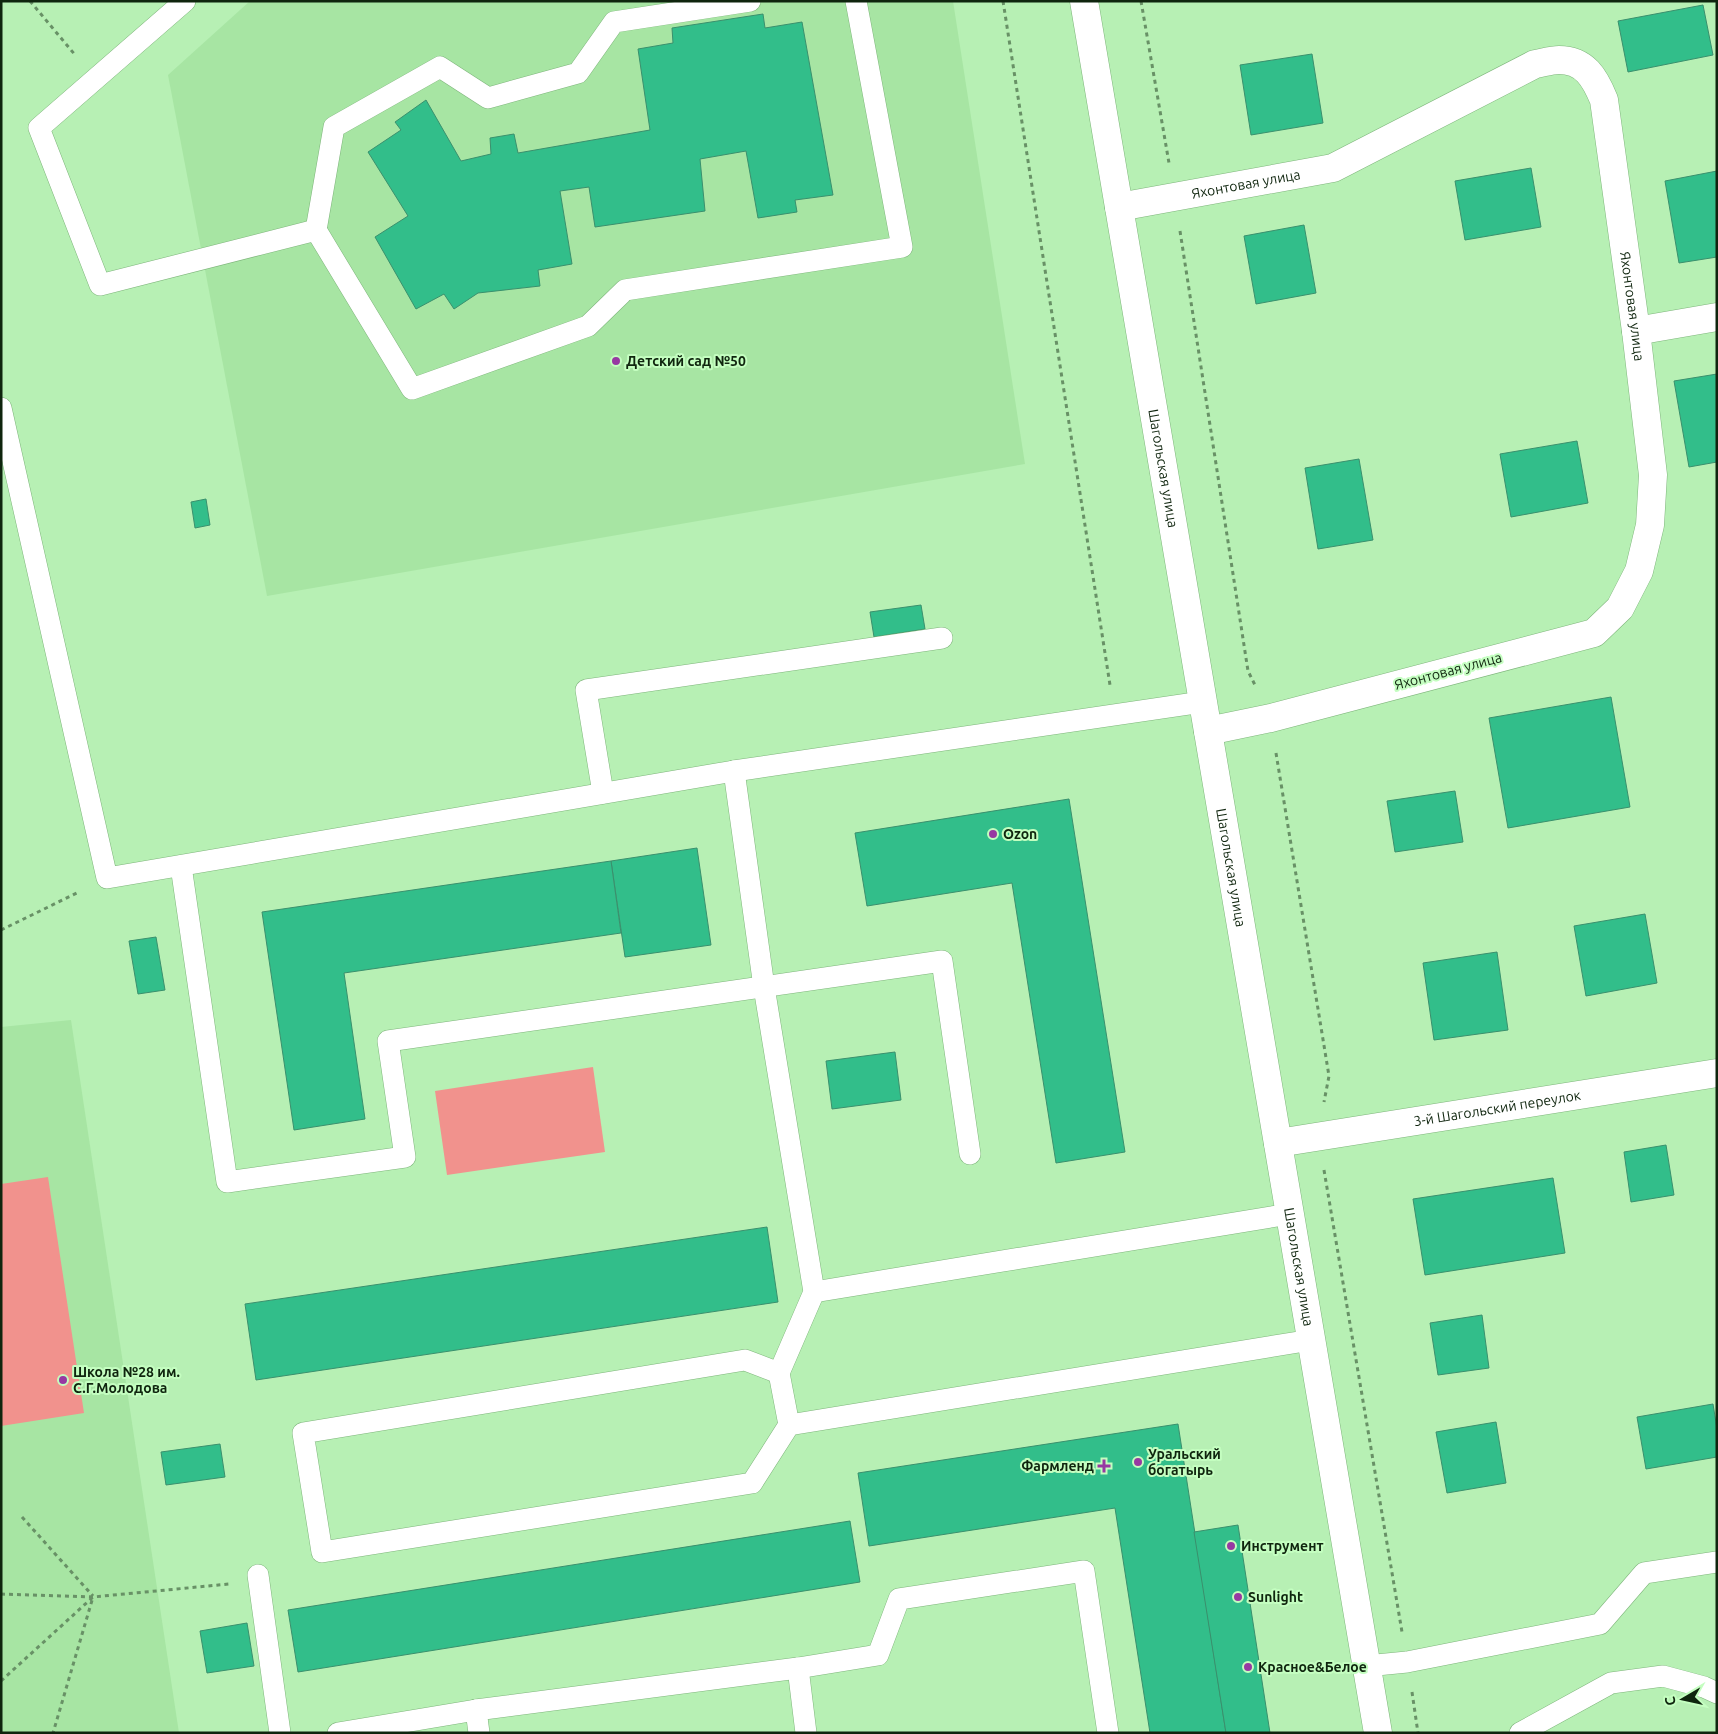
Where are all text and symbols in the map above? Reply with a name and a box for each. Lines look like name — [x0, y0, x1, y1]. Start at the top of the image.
street label: Яхонтовая улица — [1190, 166, 1302, 202]
street label: Яхонтовая улица — [1617, 250, 1647, 362]
place label: Детский сад №50 — [626, 353, 746, 369]
marker: Детский сад №50 — [610, 355, 622, 367]
street label: Шагольская улица — [1145, 408, 1181, 529]
street label: Яхонтовая улица — [1393, 649, 1503, 693]
street label: Шагольская улица — [1213, 807, 1249, 928]
place label: Ozon — [1003, 826, 1037, 842]
marker: Ozon — [987, 828, 999, 840]
street label: 3-й Шагольский переулок — [1413, 1087, 1582, 1129]
street label: Шагольская улица — [1281, 1206, 1317, 1327]
place label: Школа №28 им. С.Г.Молодова — [73, 1364, 180, 1396]
marker: Школа №28 им. С.Г.Молодова — [57, 1374, 69, 1386]
place label: Уральский богатырь — [1148, 1446, 1221, 1478]
marker: Уральский богатырь — [1132, 1456, 1144, 1468]
place label: Фармленд — [1021, 1458, 1094, 1474]
marker: Фармленд — [1098, 1460, 1110, 1472]
place label: Инструмент — [1241, 1538, 1323, 1554]
marker: Инструмент — [1225, 1540, 1237, 1552]
place label: Sunlight — [1248, 1589, 1303, 1605]
marker: Sunlight — [1232, 1591, 1244, 1603]
place label: Красное&Белое — [1258, 1659, 1367, 1675]
marker: Красное&Белое — [1242, 1661, 1254, 1673]
north arrow — [1658, 1674, 1708, 1724]
text: С — [1662, 1695, 1679, 1707]

